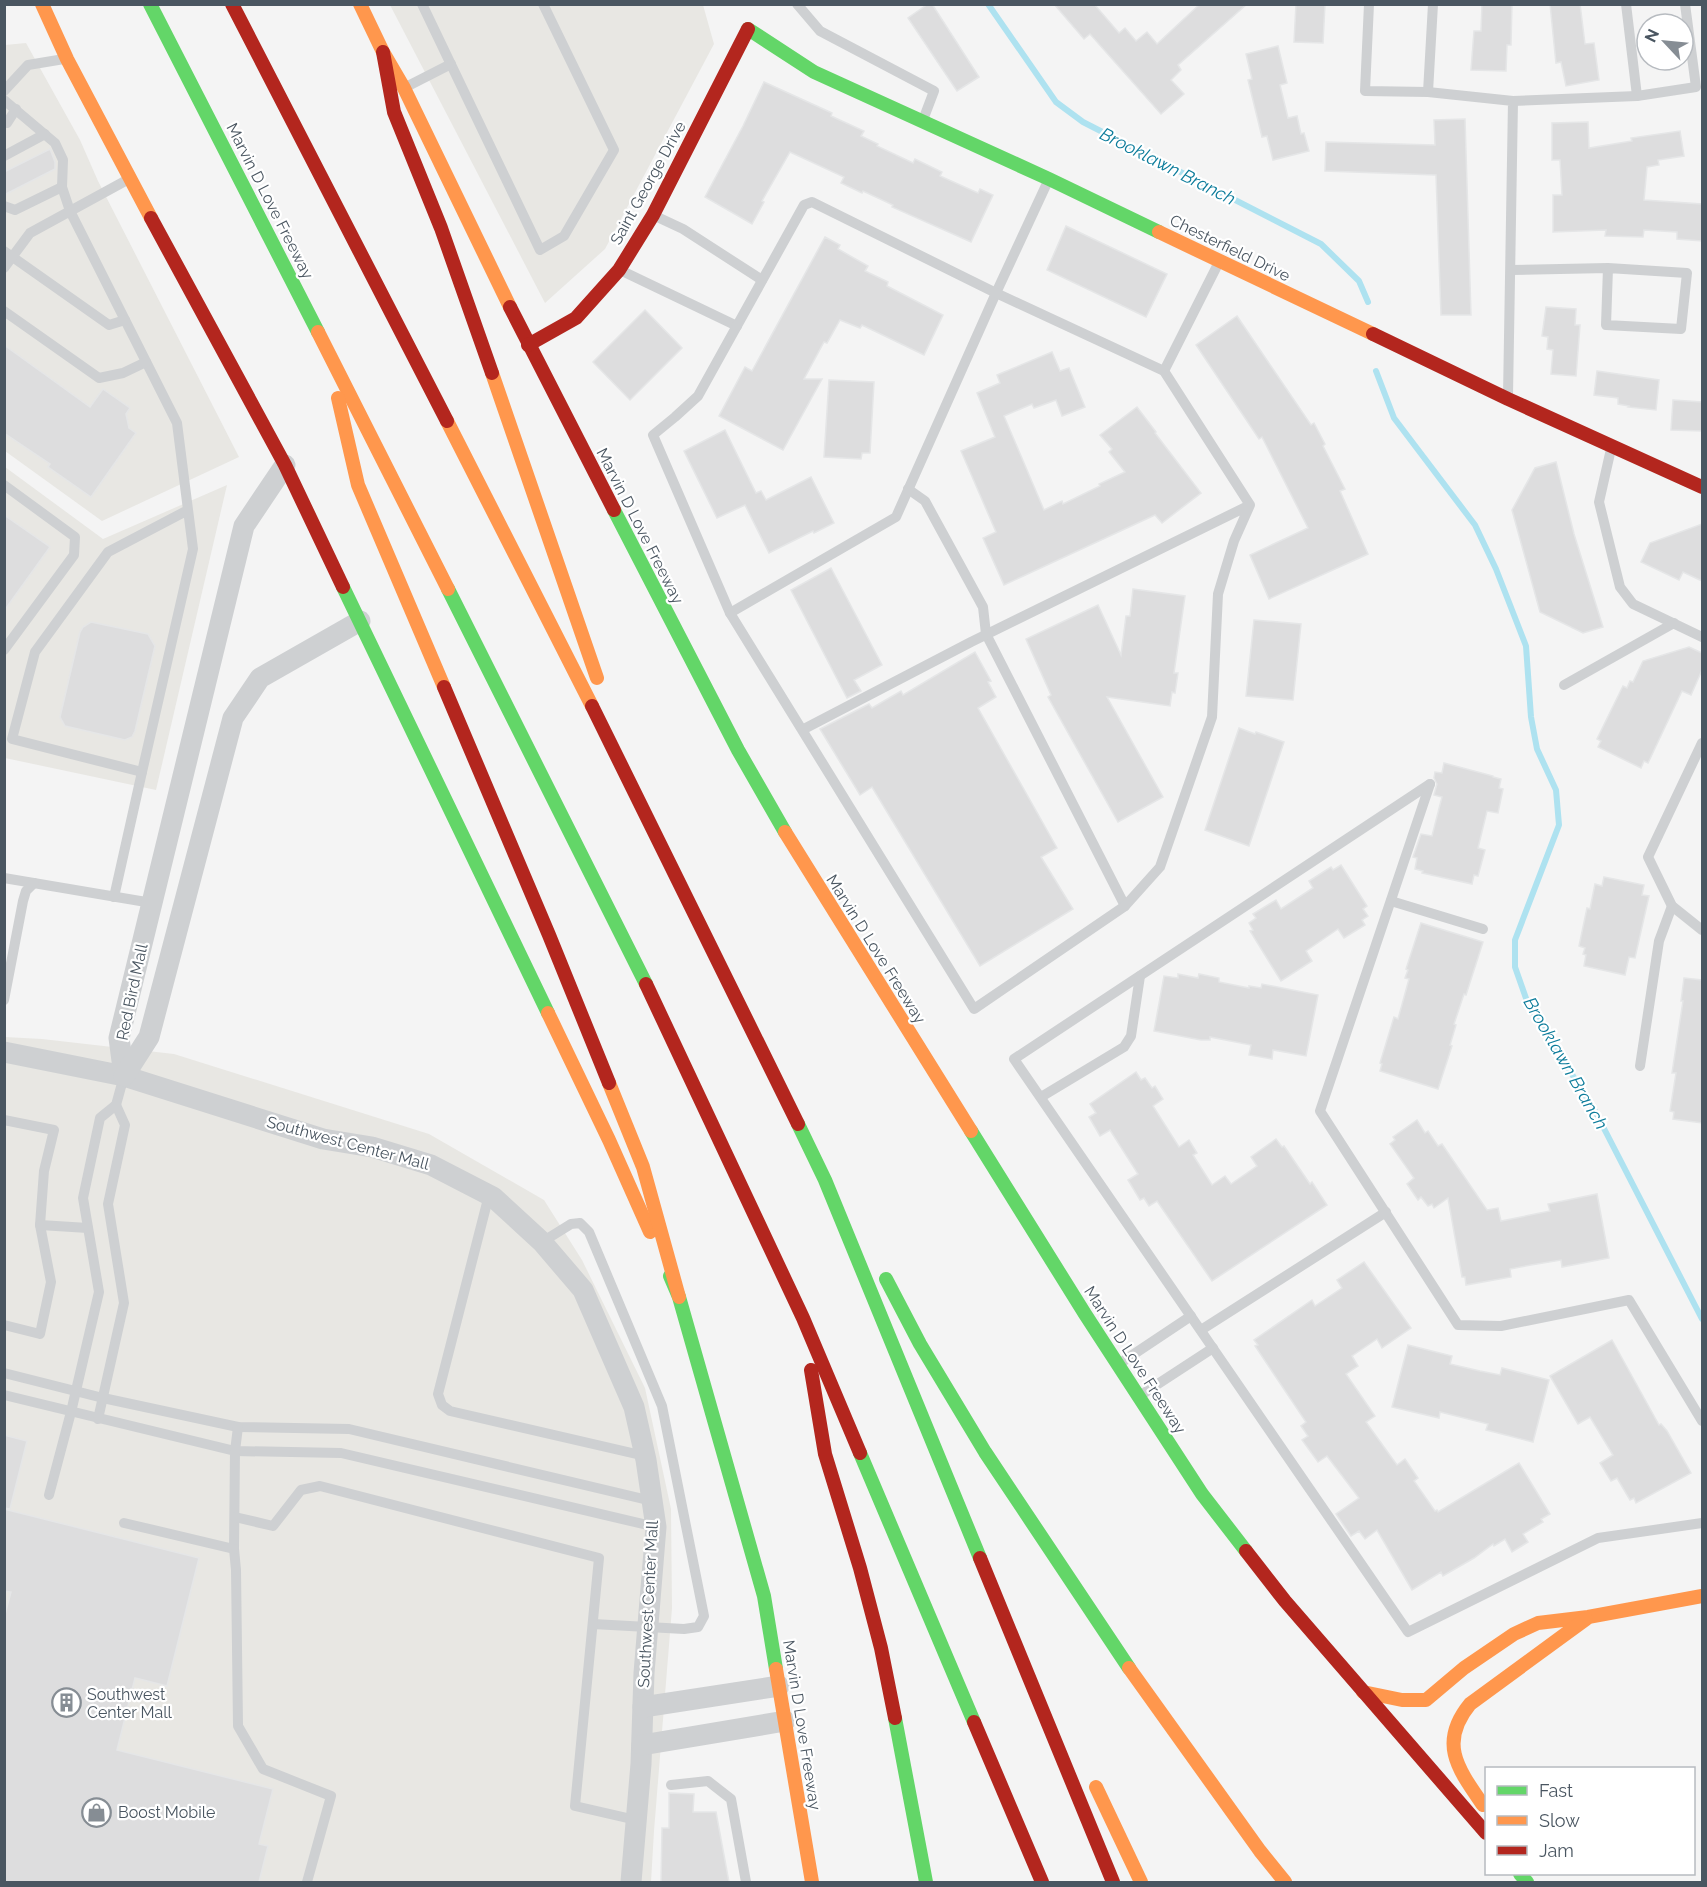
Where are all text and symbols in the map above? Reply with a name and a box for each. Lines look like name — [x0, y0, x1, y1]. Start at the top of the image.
north arrow — [1635, 12, 1695, 72]
text: N — [1641, 26, 1663, 45]
street label: Saint George Drive — [606, 118, 690, 248]
street label: Marvin D Love Freeway — [222, 120, 318, 282]
water label: Brooklawn Branch — [1097, 123, 1239, 209]
street label: Chesterfield Drive — [1167, 211, 1293, 285]
street label: Marvin D Love Freeway — [592, 445, 688, 607]
street label: Marvin D Love Freeway — [822, 871, 930, 1027]
street label: Red Bird Mall — [112, 941, 152, 1042]
water label: Brooklawn Branch — [1520, 993, 1612, 1133]
street label: Southwest Center Mall — [265, 1112, 432, 1174]
street label: Marvin D Love Freeway — [1080, 1283, 1190, 1438]
street label: Southwest Center Mall — [634, 1519, 662, 1688]
street label: Marvin D Love Freeway — [779, 1639, 825, 1812]
place label: Southwest Center Mall — [87, 1685, 173, 1722]
building icon: Southwest Center Mall — [50, 1687, 82, 1719]
legend — [1485, 1767, 1695, 1875]
text: Fast — [1539, 1780, 1573, 1801]
shop icon: Boost Mobile — [81, 1796, 113, 1828]
place label: Boost Mobile — [118, 1803, 215, 1822]
text: Slow — [1539, 1810, 1580, 1831]
text: Jam — [1539, 1840, 1574, 1861]

